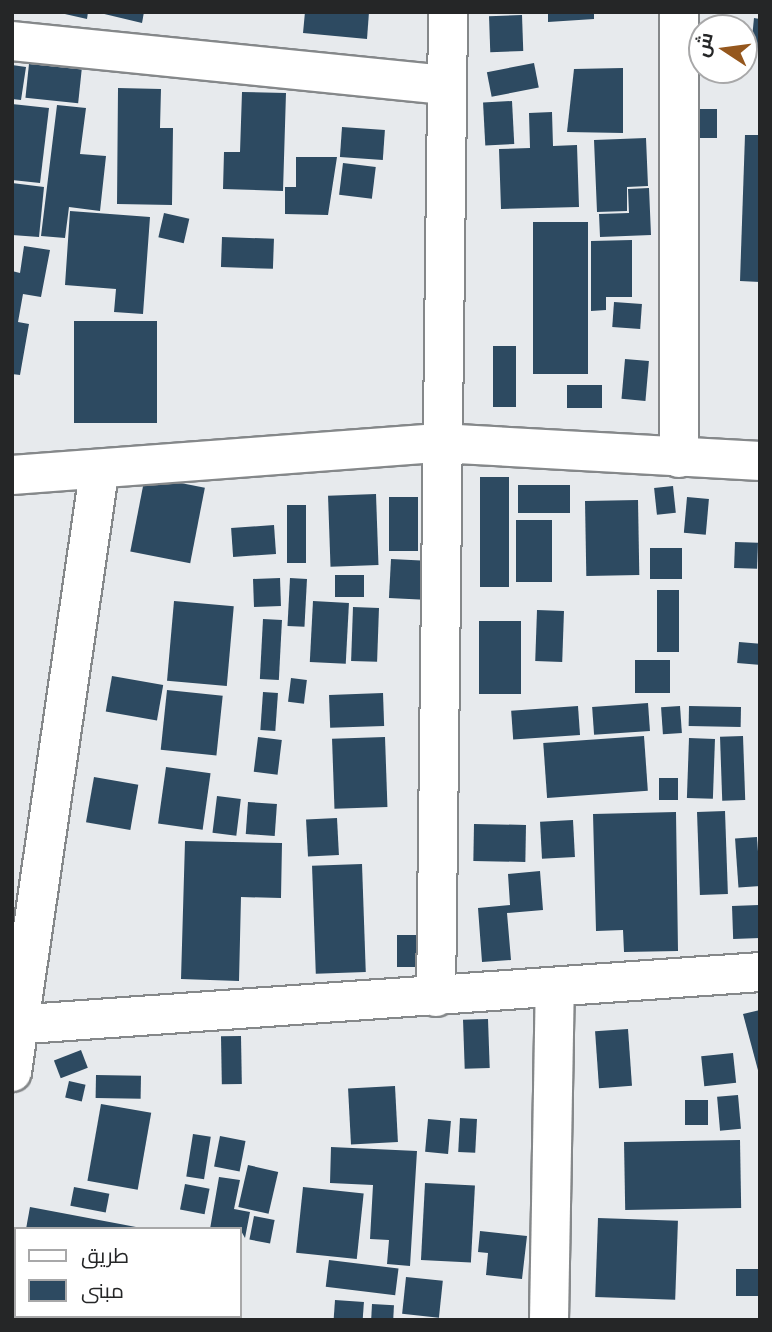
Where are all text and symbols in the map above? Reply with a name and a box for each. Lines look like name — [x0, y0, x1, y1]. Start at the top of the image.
north arrow — [688, 14, 758, 84]
text: ش — [690, 30, 719, 59]
legend — [14, 1227, 242, 1318]
text: طريق — [81, 1243, 129, 1269]
text: مبنى — [81, 1278, 124, 1304]

